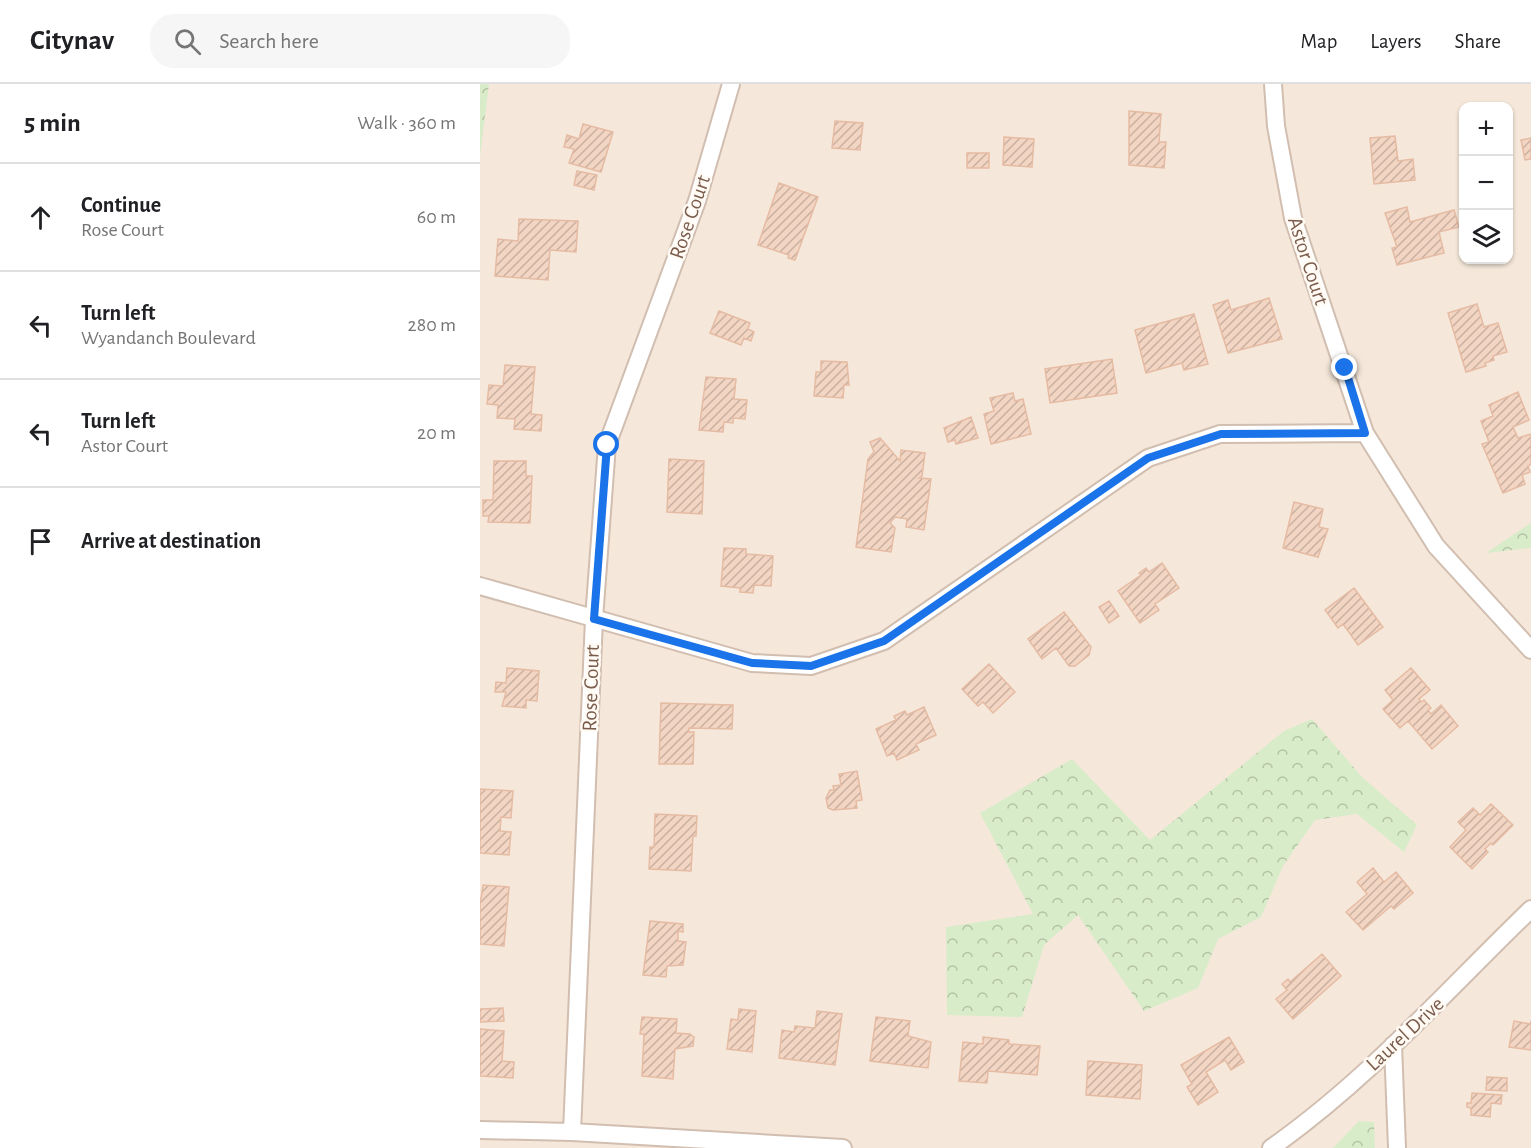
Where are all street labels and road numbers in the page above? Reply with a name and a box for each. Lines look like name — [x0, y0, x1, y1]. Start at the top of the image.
street label: Rose Court — [666, 172, 714, 262]
street label: Astor Court — [1284, 214, 1332, 308]
street label: Rose Court — [579, 644, 603, 732]
street label: Laurel Drive — [1362, 993, 1448, 1075]

